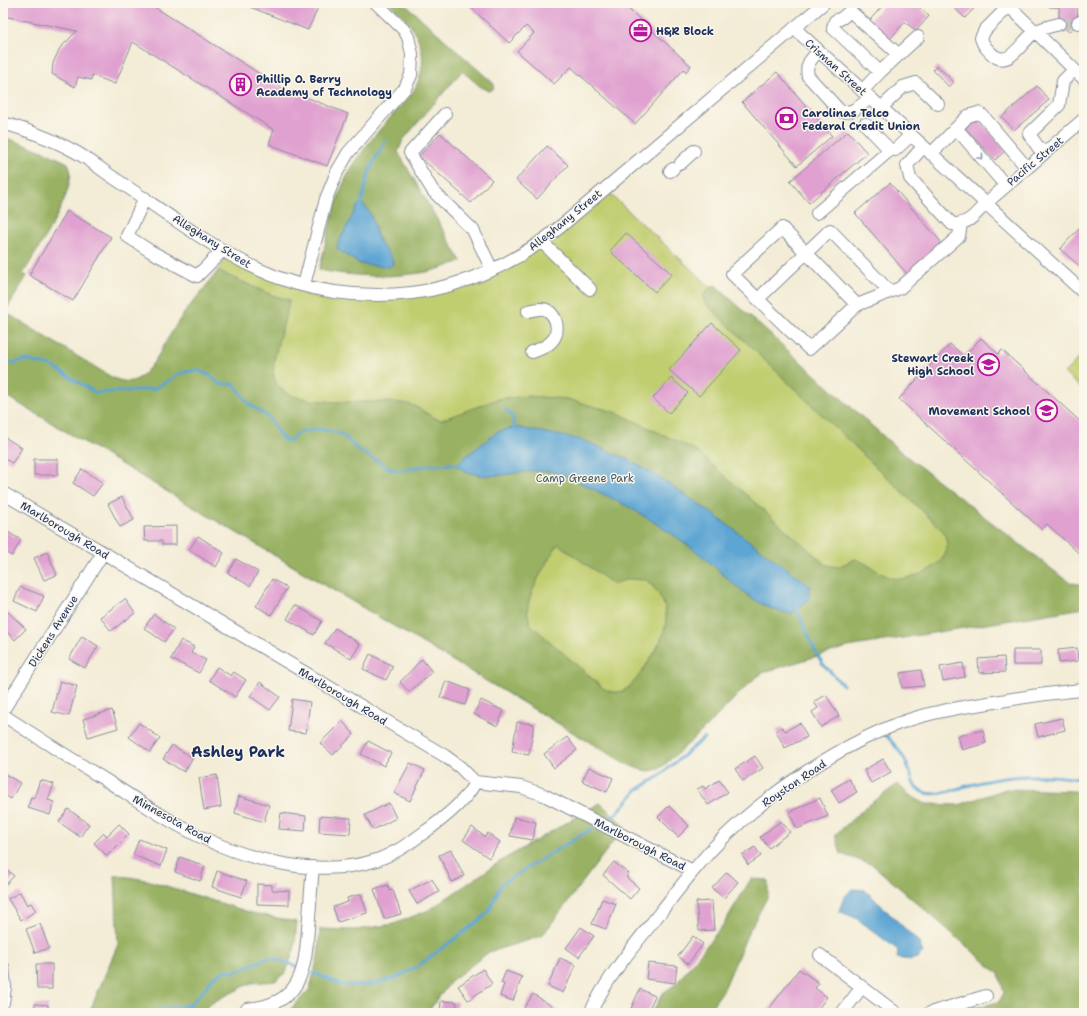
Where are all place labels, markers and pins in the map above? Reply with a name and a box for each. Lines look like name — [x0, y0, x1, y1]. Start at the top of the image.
office icon: H&R Block — [627, 18, 653, 44]
place label: H&R Block — [656, 24, 714, 39]
building icon: Phillip O. Berry Academy of Technology — [227, 72, 253, 98]
place label: Phillip O. Berry Academy of Technology — [256, 72, 392, 100]
bank icon: Carolinas Telco Federal Credit Union — [774, 106, 800, 132]
place label: Carolinas Telco Federal Credit Union — [802, 106, 921, 134]
place label: Stewart Creek High School — [891, 351, 974, 379]
school or university icon: Stewart Creek High School — [976, 351, 1002, 377]
school or university icon: Movement School — [1033, 398, 1059, 424]
place label: Movement School — [928, 404, 1030, 419]

